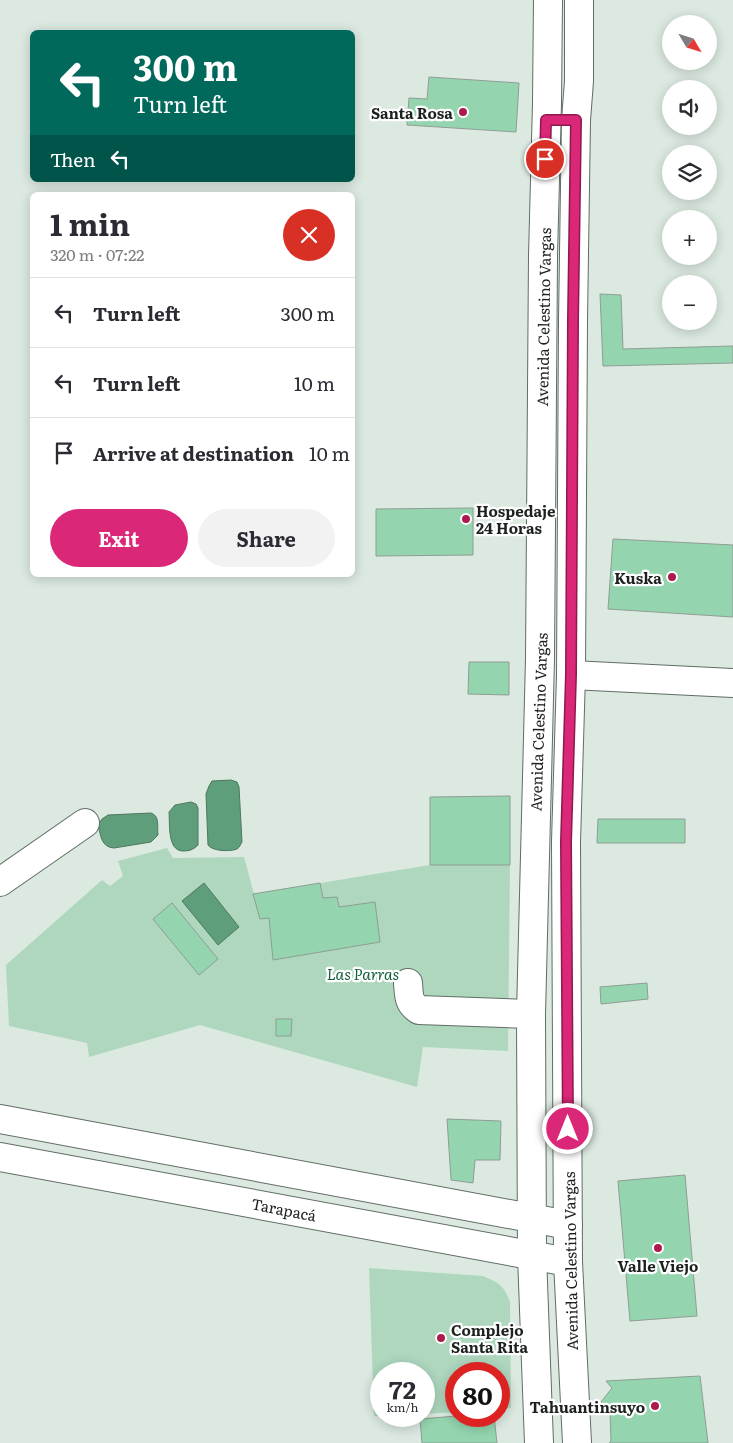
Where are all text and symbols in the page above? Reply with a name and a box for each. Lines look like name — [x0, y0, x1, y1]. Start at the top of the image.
north arrow — [662, 15, 718, 70]
map controls — [662, 15, 717, 330]
text: 300 m — [133, 40, 238, 92]
icon: left — [50, 50, 115, 115]
button: sound — [662, 80, 717, 135]
text: Turn left — [133, 87, 227, 120]
place label: Santa Rosa — [371, 101, 453, 124]
marker: Santa Rosa — [457, 106, 469, 118]
pin — [524, 138, 566, 180]
text: Then — [50, 145, 96, 173]
icon: left — [106, 145, 134, 173]
icon: arrive — [531, 145, 559, 173]
button: layers — [662, 145, 717, 200]
text: 1 min — [50, 201, 130, 245]
button: close — [283, 209, 335, 261]
button: + — [662, 210, 717, 265]
street label: Avenida Celestino Vargas — [530, 227, 556, 407]
text: 320 m · 07:22 — [50, 242, 144, 266]
button: − — [662, 275, 717, 330]
icon: left — [50, 299, 78, 327]
text: Turn left — [93, 299, 180, 327]
text: 300 m — [281, 299, 335, 327]
icon: left — [50, 369, 78, 397]
text: Turn left — [93, 369, 180, 397]
text: 10 m — [294, 369, 335, 397]
icon: arrive — [50, 439, 78, 467]
text: Arrive at destination — [93, 439, 294, 467]
text: 10 m — [309, 439, 350, 467]
place label: Hospedaje 24 Horas — [476, 499, 556, 539]
button: Exit — [50, 509, 188, 567]
button: Share — [198, 509, 335, 567]
marker: Hospedaje 24 Horas — [460, 513, 472, 525]
place label: Kuska — [614, 566, 662, 589]
marker: Kuska — [666, 571, 678, 583]
street label: Avenida Celestino Vargas — [523, 632, 553, 812]
park label: Las Parras — [327, 962, 399, 985]
position arrow — [541, 1102, 593, 1154]
street label: Avenida Celestino Vargas — [557, 1171, 583, 1351]
street label: Tarapacá — [250, 1191, 319, 1227]
marker: Valle Viejo — [652, 1242, 664, 1254]
place label: Valle Viejo — [618, 1254, 698, 1277]
place label: Complejo Santa Rita — [451, 1318, 529, 1358]
marker: Complejo Santa Rita — [435, 1332, 447, 1344]
speed limit sign: 80 — [445, 1362, 510, 1427]
text: 72 — [389, 1370, 416, 1407]
place label: Tahuantinsuyo — [530, 1395, 645, 1418]
text: km/h — [387, 1398, 418, 1416]
marker: Tahuantinsuyo — [649, 1400, 661, 1412]

